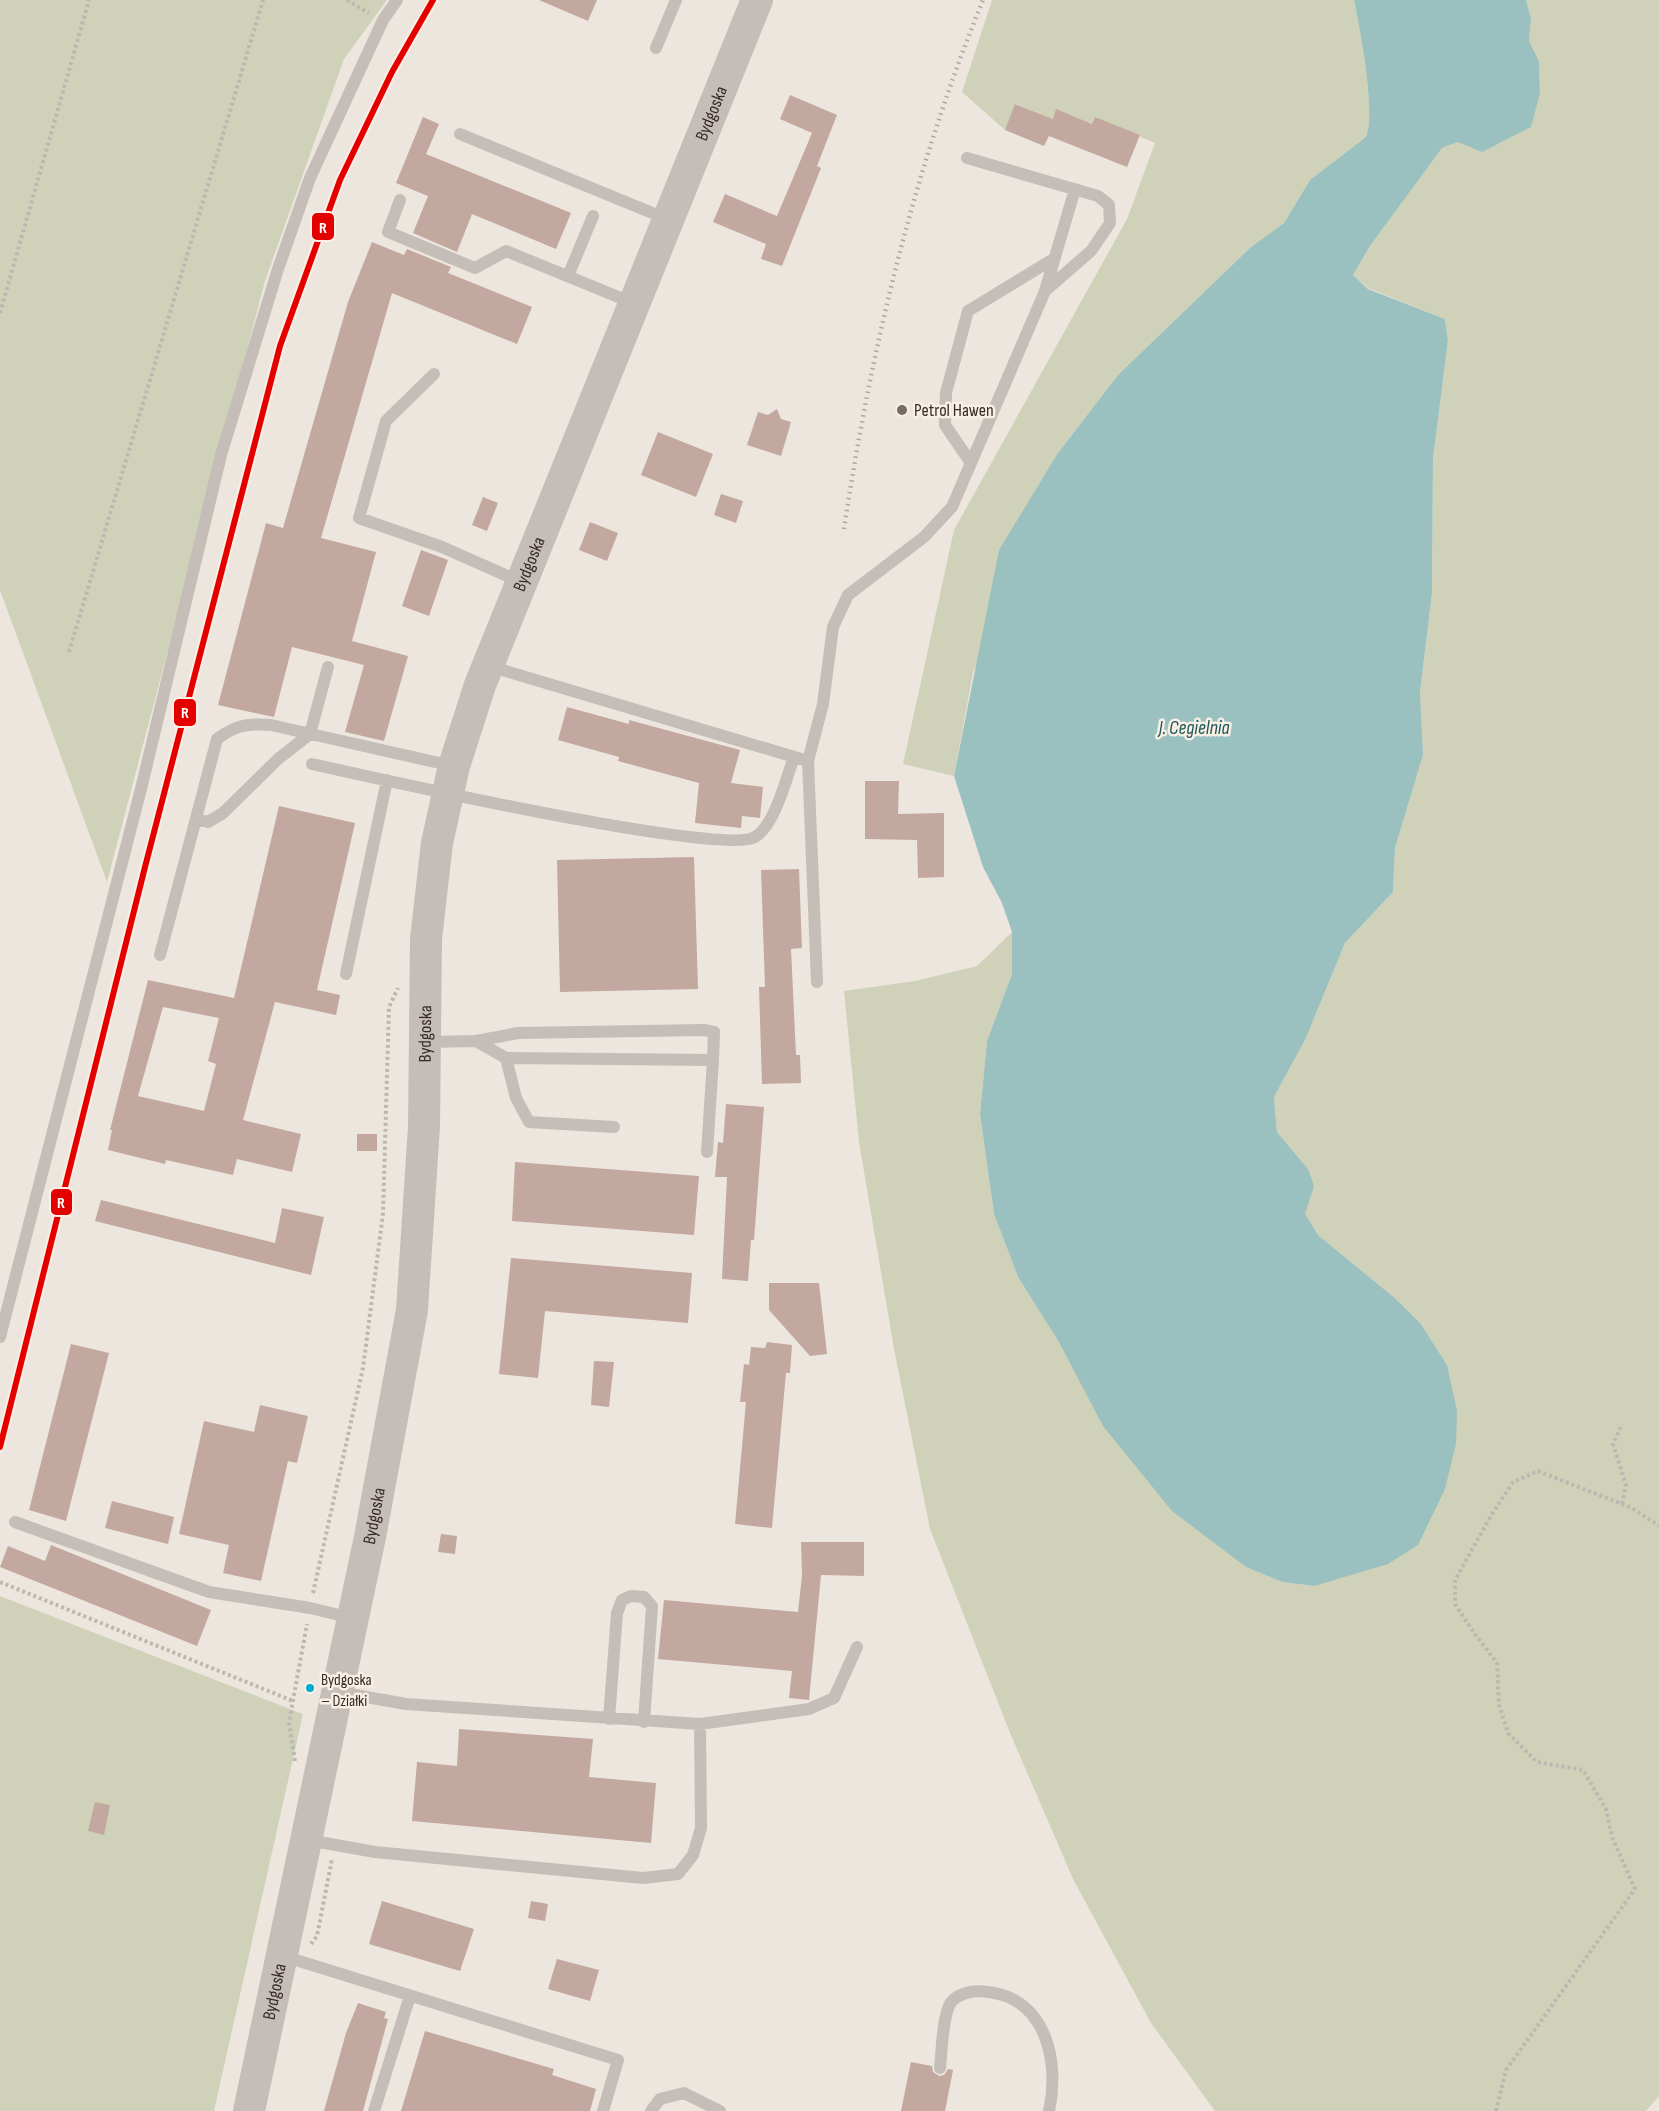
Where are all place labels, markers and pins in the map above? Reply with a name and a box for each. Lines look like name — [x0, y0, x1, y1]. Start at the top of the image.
place label: Petrol Hawen — [914, 400, 994, 421]
marker: Petrol Hawen — [895, 403, 909, 417]
place label: Bydgoska – Działki — [321, 1671, 372, 1711]
marker: Bydgoska – Działki — [304, 1682, 316, 1694]

